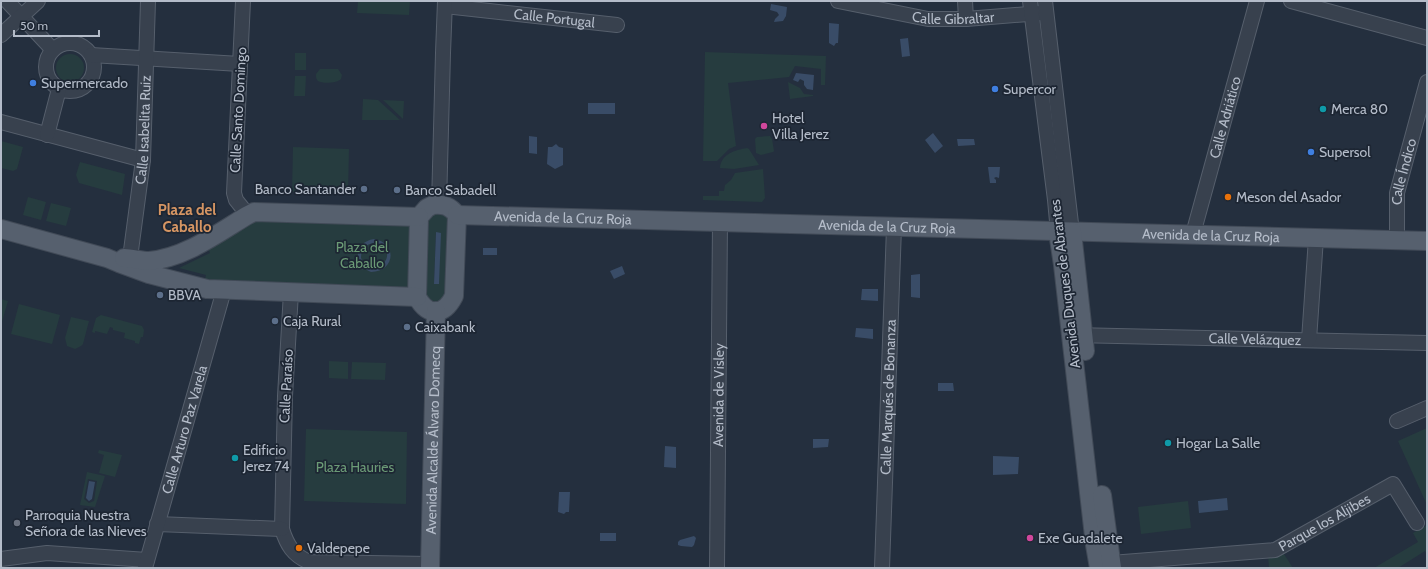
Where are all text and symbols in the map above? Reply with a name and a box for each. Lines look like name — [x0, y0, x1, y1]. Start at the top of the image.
street label: Calle Portugal — [513, 5, 596, 32]
street label: Calle Gibraltar — [911, 7, 996, 28]
scale bar — [14, 12, 99, 38]
text: 50 m — [20, 18, 48, 33]
street label: Calle Santo Domingo — [226, 46, 250, 173]
place label: Supermercado — [41, 74, 128, 92]
street label: Calle Adriático — [1205, 74, 1245, 160]
street label: Calle Isabelita Ruiz — [131, 75, 155, 185]
marker: Supermercado — [28, 78, 38, 88]
place label: Supercor — [1003, 80, 1057, 98]
marker: Supercor — [990, 84, 1000, 94]
place label: Merca 80 — [1331, 100, 1388, 118]
marker: Merca 80 — [1318, 104, 1328, 114]
place label: Hotel Villa Jerez — [772, 109, 830, 143]
marker: Hotel Villa Jerez — [759, 121, 769, 131]
street label: Calle Índico — [1388, 136, 1420, 205]
place label: Supersol — [1319, 143, 1371, 161]
marker: Supersol — [1306, 147, 1316, 157]
place label: Banco Santander — [255, 180, 357, 198]
place label: Banco Sabadell — [405, 181, 497, 199]
marker: Banco Santander — [359, 184, 369, 194]
marker: Banco Sabadell — [392, 185, 402, 195]
place label: Meson del Asador — [1236, 188, 1342, 206]
marker: Meson del Asador — [1223, 192, 1233, 202]
street label: Avenida Duques de Abrantes — [1046, 198, 1084, 369]
district label: Plaza del Caballo — [158, 201, 216, 236]
street label: Avenida de la Cruz Roja — [494, 207, 632, 228]
street label: Avenida de la Cruz Roja — [818, 216, 956, 237]
street label: Avenida de la Cruz Roja — [1142, 225, 1280, 246]
park label: Plaza del Caballo — [336, 238, 389, 272]
place label: BBVA — [168, 286, 201, 304]
marker: BBVA — [155, 290, 165, 300]
place label: Caja Rural — [283, 312, 342, 330]
marker: Caja Rural — [270, 316, 280, 326]
place label: Caixabank — [415, 318, 476, 336]
street label: Calle Marqués de Bonanza — [876, 319, 900, 475]
marker: Caixabank — [402, 322, 412, 332]
street label: Calle Velázquez — [1208, 329, 1302, 349]
street label: Avenida de Visley — [709, 343, 728, 447]
street label: Avenida Alcalde Álvaro Domecq — [422, 346, 444, 534]
street label: Calle Paraíso — [275, 348, 297, 424]
street label: Calle Arturo Paz Varela — [158, 363, 211, 496]
place label: Hogar La Salle — [1176, 434, 1260, 452]
marker: Hogar La Salle — [1163, 438, 1173, 448]
place label: Edificio Jerez 74 — [242, 441, 289, 475]
marker: Edificio Jerez 74 — [230, 453, 240, 463]
park label: Plaza Hauries — [316, 458, 394, 476]
street label: Parque los Aljibes — [1275, 489, 1374, 555]
place label: Parroquia Nuestra Señora de las Nieves — [25, 506, 147, 540]
marker: Parroquia Nuestra Señora de las Nieves — [12, 518, 22, 528]
place label: Exe Guadalete — [1038, 529, 1123, 547]
marker: Exe Guadalete — [1025, 533, 1035, 543]
place label: Valdepepe — [307, 539, 370, 557]
marker: Valdepepe — [294, 543, 304, 553]

